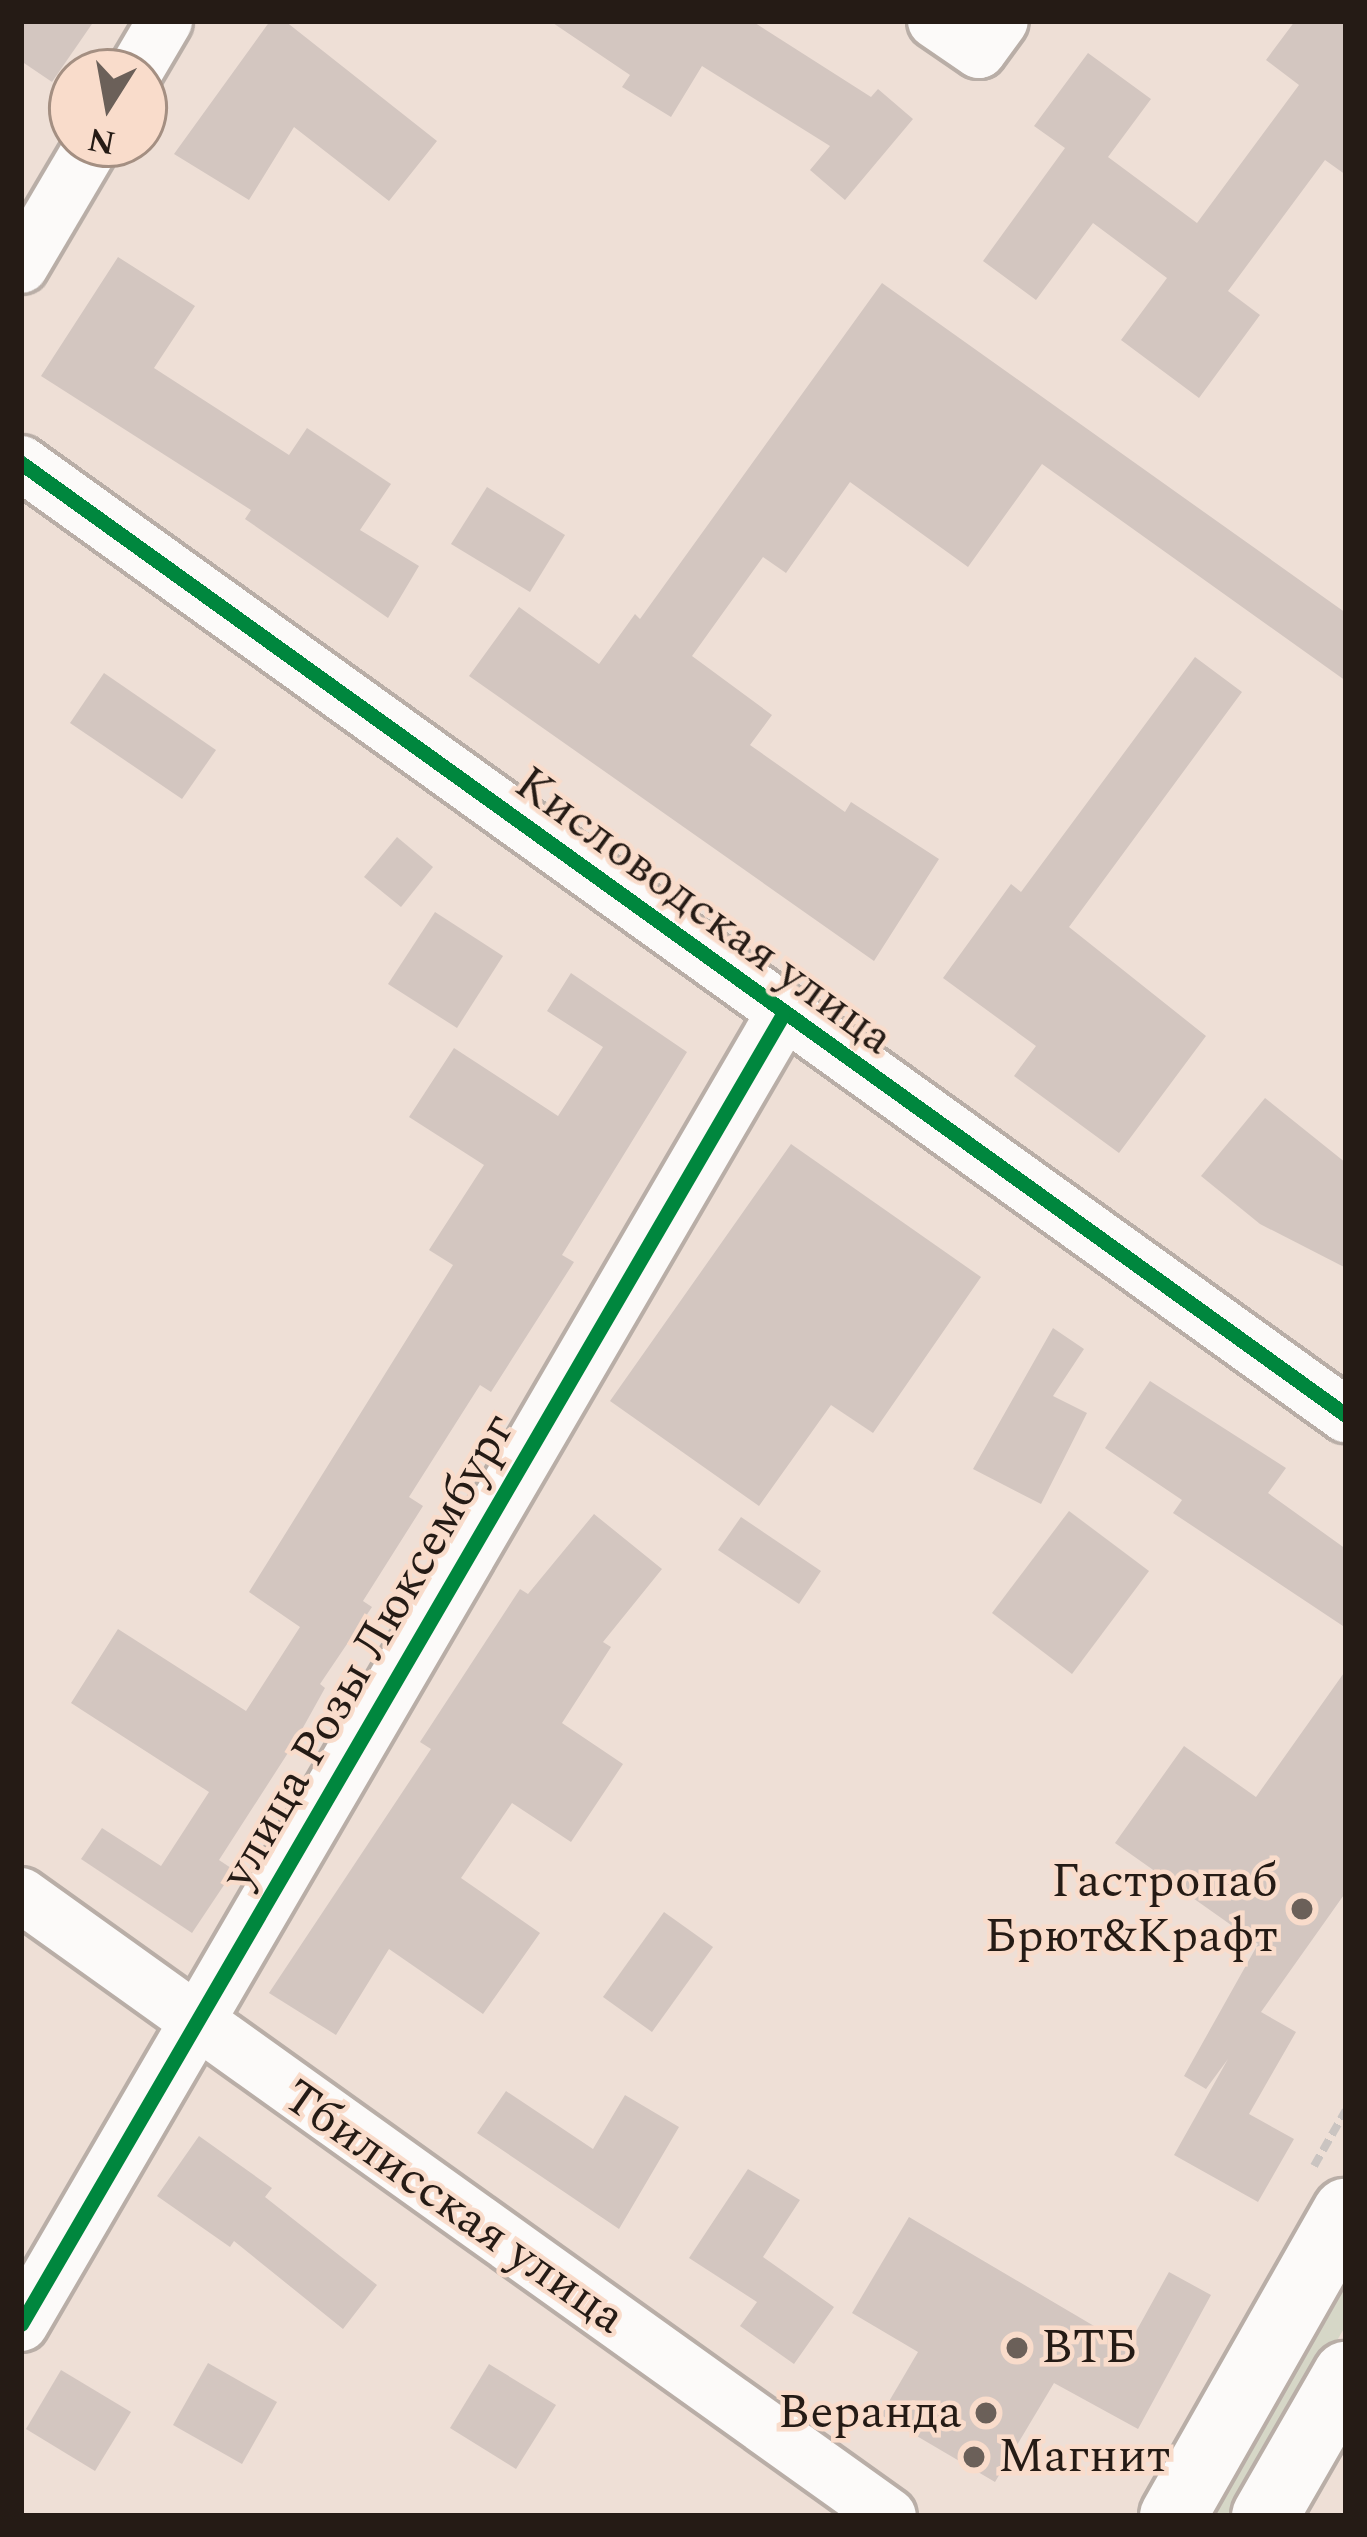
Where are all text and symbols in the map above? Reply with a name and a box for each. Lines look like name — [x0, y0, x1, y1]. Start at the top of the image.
north arrow — [48, 48, 168, 168]
text: N — [84, 113, 120, 168]
street label: Кисловодская улица — [504, 754, 904, 1068]
street label: улица Розы Люксембург — [208, 1403, 528, 1899]
place label: Гастропаб Брют&Крафт — [985, 1852, 1278, 1965]
marker: Гастропаб Брют&Крафт — [1289, 1896, 1315, 1922]
street label: Тбилисская улица — [272, 2068, 636, 2346]
place label: ВТБ — [1041, 2319, 1137, 2377]
marker: ВТБ — [1004, 2335, 1030, 2361]
place label: Веранда — [778, 2384, 962, 2442]
marker: Веранда — [973, 2400, 999, 2426]
place label: Магнит — [998, 2428, 1170, 2486]
marker: Магнит — [961, 2444, 987, 2470]

